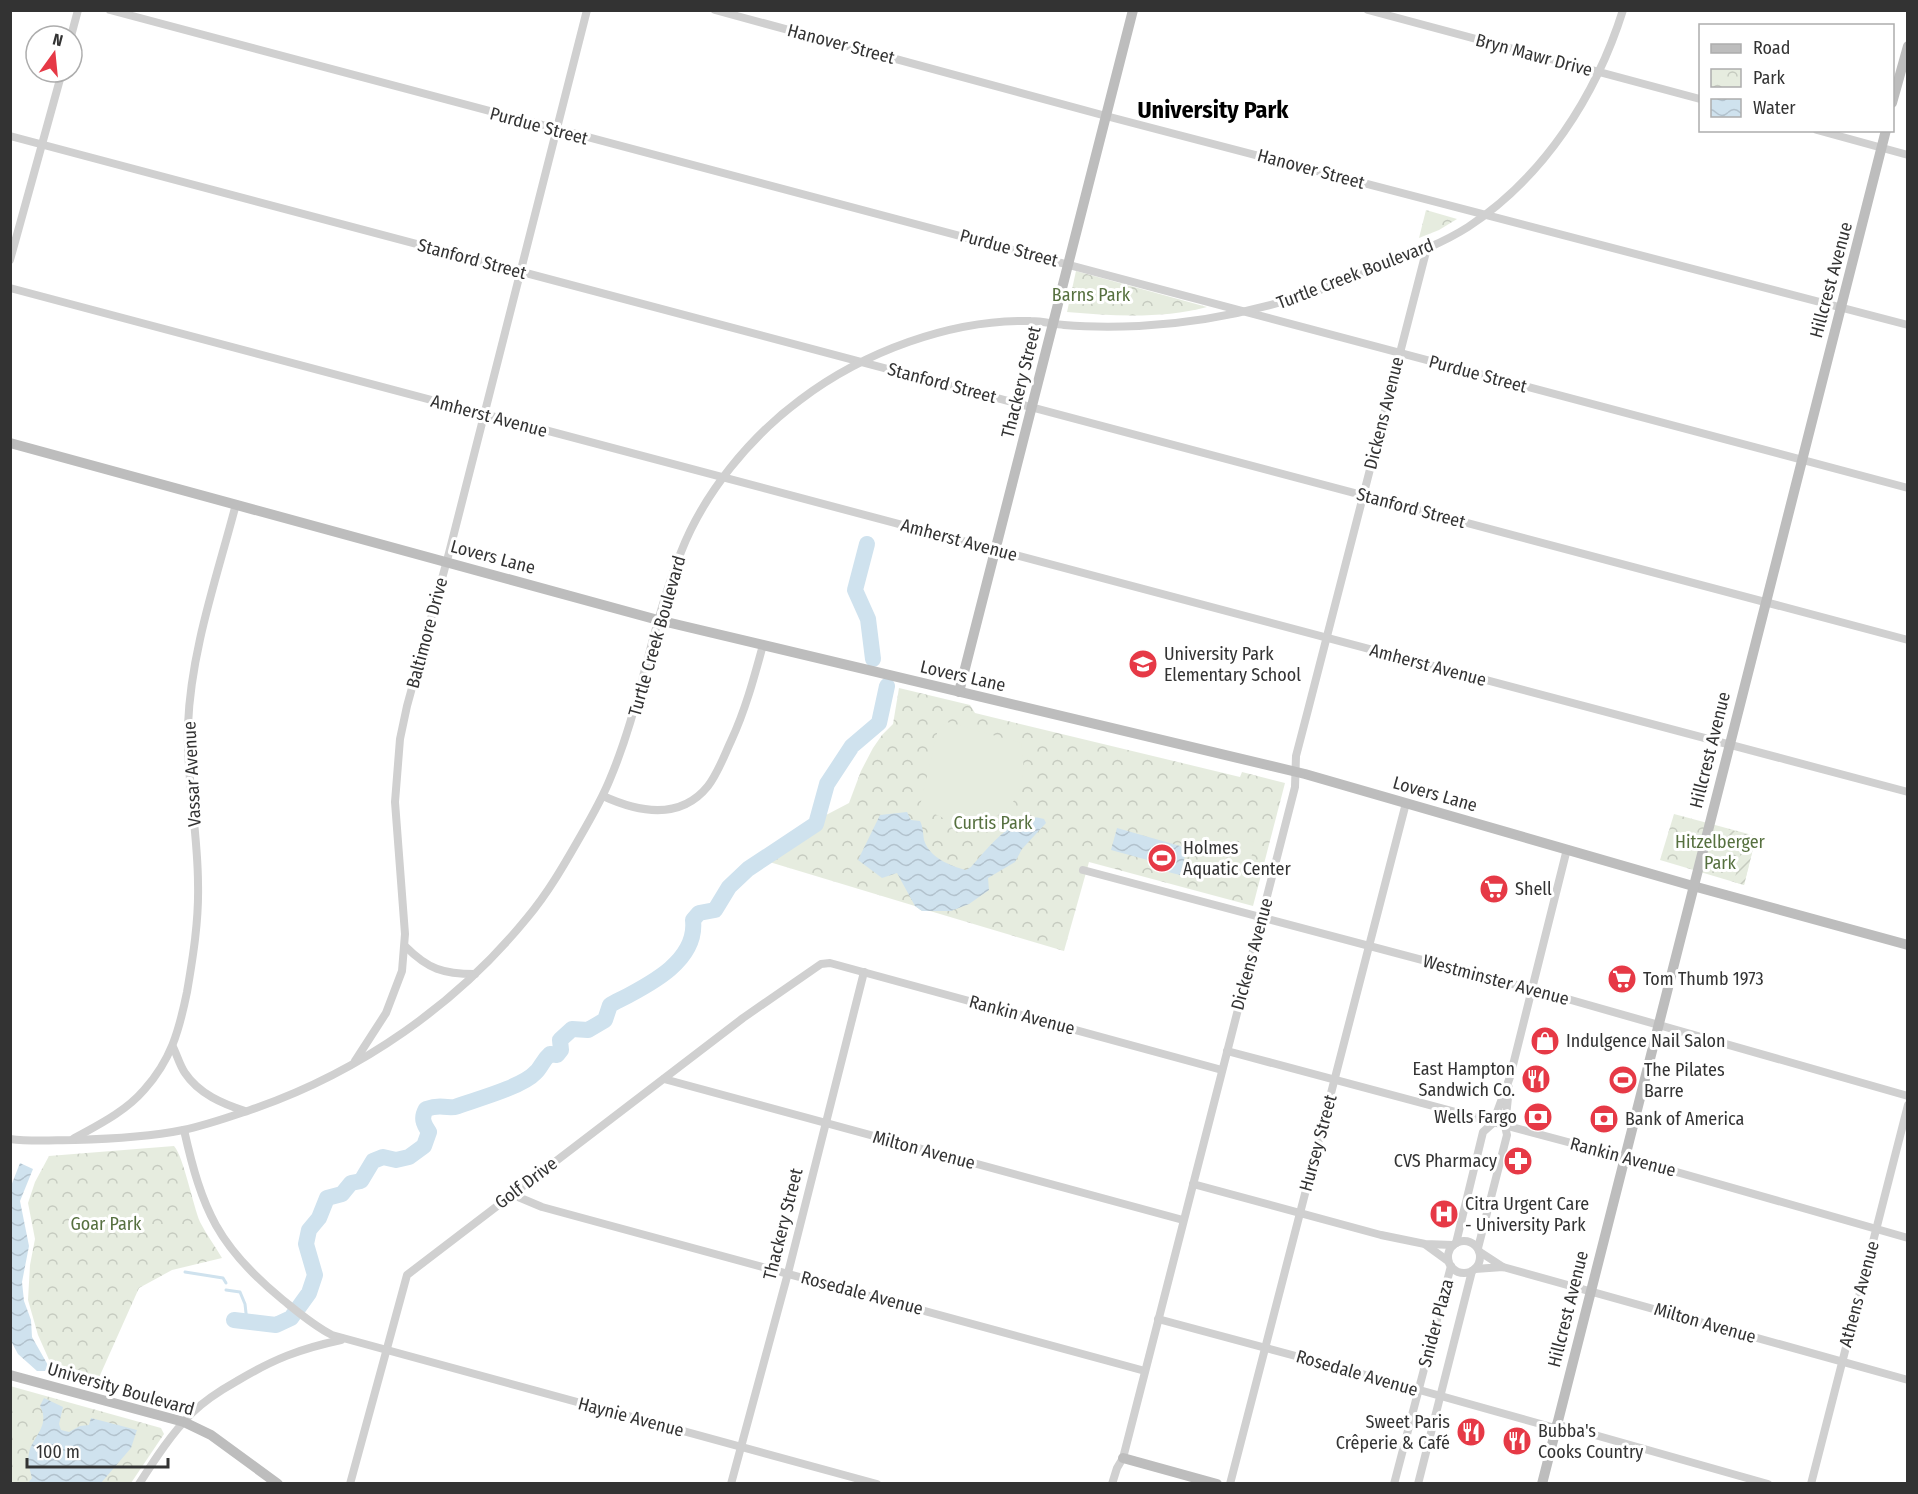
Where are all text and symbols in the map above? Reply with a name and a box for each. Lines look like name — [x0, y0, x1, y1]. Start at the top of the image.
street label: Hanover Street — [785, 19, 897, 69]
north arrow — [24, 24, 84, 84]
legend — [1699, 24, 1894, 132]
street label: Bryn Mawr Drive — [1473, 29, 1595, 81]
text: N — [51, 30, 65, 50]
text: Road — [1753, 37, 1790, 59]
text: Park — [1753, 67, 1786, 89]
district label: University Park — [1137, 96, 1289, 124]
text: Water — [1753, 97, 1796, 119]
street label: Purdue Street — [488, 102, 591, 150]
street label: Hanover Street — [1255, 144, 1367, 194]
street label: Hillcrest Avenue — [1805, 220, 1857, 340]
street label: Purdue Street — [958, 224, 1061, 272]
street label: Stanford Street — [415, 234, 529, 284]
street label: Turtle Creek Boulevard — [1274, 234, 1436, 314]
park label: Barns Park — [1052, 284, 1131, 306]
street label: Thackery Street — [997, 324, 1046, 440]
street label: Purdue Street — [1427, 350, 1530, 398]
street label: Dickens Avenue — [1359, 354, 1409, 472]
street label: Stanford Street — [885, 358, 999, 408]
street label: Amherst Avenue — [428, 390, 550, 442]
street label: Stanford Street — [1354, 483, 1468, 533]
street label: Amherst Avenue — [898, 514, 1020, 566]
street label: Lovers Lane — [448, 535, 538, 579]
street label: Turtle Creek Boulevard — [624, 553, 690, 719]
street label: Baltimore Drive — [402, 575, 452, 691]
street label: Amherst Avenue — [1367, 639, 1489, 691]
place label: University Park Elementary School — [1164, 643, 1301, 686]
school or university icon: University Park Elementary School — [1127, 648, 1159, 680]
street label: Lovers Lane — [918, 656, 1008, 697]
street label: Hillcrest Avenue — [1685, 689, 1735, 810]
street label: Vassar Avenue — [178, 721, 206, 827]
street label: Lovers Lane — [1390, 771, 1480, 817]
park label: Curtis Park — [954, 812, 1033, 834]
park label: Hitzelberger Park — [1675, 831, 1766, 874]
place label: Holmes Aquatic Center — [1183, 837, 1291, 880]
sports icon: Holmes Aquatic Center — [1146, 842, 1178, 874]
supermarket icon: Shell — [1478, 873, 1510, 905]
place label: Shell — [1515, 878, 1552, 900]
street label: Dickens Avenue — [1226, 895, 1278, 1013]
street label: Westminster Avenue — [1420, 950, 1572, 1010]
supermarket icon: Tom Thumb 1973 — [1606, 963, 1638, 995]
place label: Tom Thumb 1973 — [1643, 968, 1764, 990]
street label: Rankin Avenue — [967, 990, 1077, 1040]
shop icon: Indulgence Nail Salon — [1529, 1025, 1561, 1057]
place label: Indulgence Nail Salon — [1566, 1030, 1726, 1052]
place label: East Hampton Sandwich Co. — [1413, 1058, 1515, 1101]
place label: The Pilates Barre — [1644, 1059, 1725, 1102]
restaurant icon: East Hampton Sandwich Co. — [1520, 1063, 1552, 1095]
sports icon: The Pilates Barre — [1607, 1064, 1639, 1096]
street label: Hursey Street — [1295, 1092, 1342, 1194]
bank icon: Wells Fargo — [1522, 1101, 1554, 1133]
bank icon: Bank of America — [1588, 1103, 1620, 1135]
place label: Wells Fargo — [1434, 1106, 1517, 1128]
place label: Bank of America — [1625, 1108, 1745, 1130]
street label: Milton Avenue — [870, 1126, 978, 1174]
street label: Rankin Avenue — [1568, 1132, 1678, 1182]
pharmacy icon: CVS Pharmacy — [1502, 1145, 1534, 1177]
place label: CVS Pharmacy — [1394, 1150, 1497, 1172]
street label: Golf Drive — [490, 1152, 562, 1214]
street label: Thackery Street — [759, 1166, 808, 1282]
place label: Citra Urgent Care - University Park — [1465, 1193, 1589, 1236]
hospital icon: Citra Urgent Care - University Park — [1428, 1198, 1460, 1230]
park label: Goar Park — [71, 1213, 142, 1235]
street label: Athens Avenue — [1834, 1238, 1884, 1350]
street label: Hillcrest Avenue — [1543, 1248, 1593, 1369]
street label: Rosedale Avenue — [798, 1266, 926, 1320]
street label: Snider Plaza — [1414, 1276, 1458, 1370]
street label: Milton Avenue — [1652, 1298, 1759, 1348]
street label: Rosedale Avenue — [1294, 1345, 1421, 1401]
street label: University Boulevard — [45, 1357, 197, 1421]
street label: Haynie Avenue — [576, 1392, 686, 1442]
place label: Sweet Paris Crêperie & Café — [1336, 1411, 1450, 1454]
restaurant icon: Sweet Paris Crêperie & Café — [1455, 1416, 1487, 1448]
place label: Bubba's Cooks Country — [1538, 1420, 1643, 1463]
restaurant icon: Bubba's Cooks Country — [1501, 1425, 1533, 1457]
scale bar — [27, 1431, 168, 1469]
text: 100 m — [36, 1441, 80, 1463]

